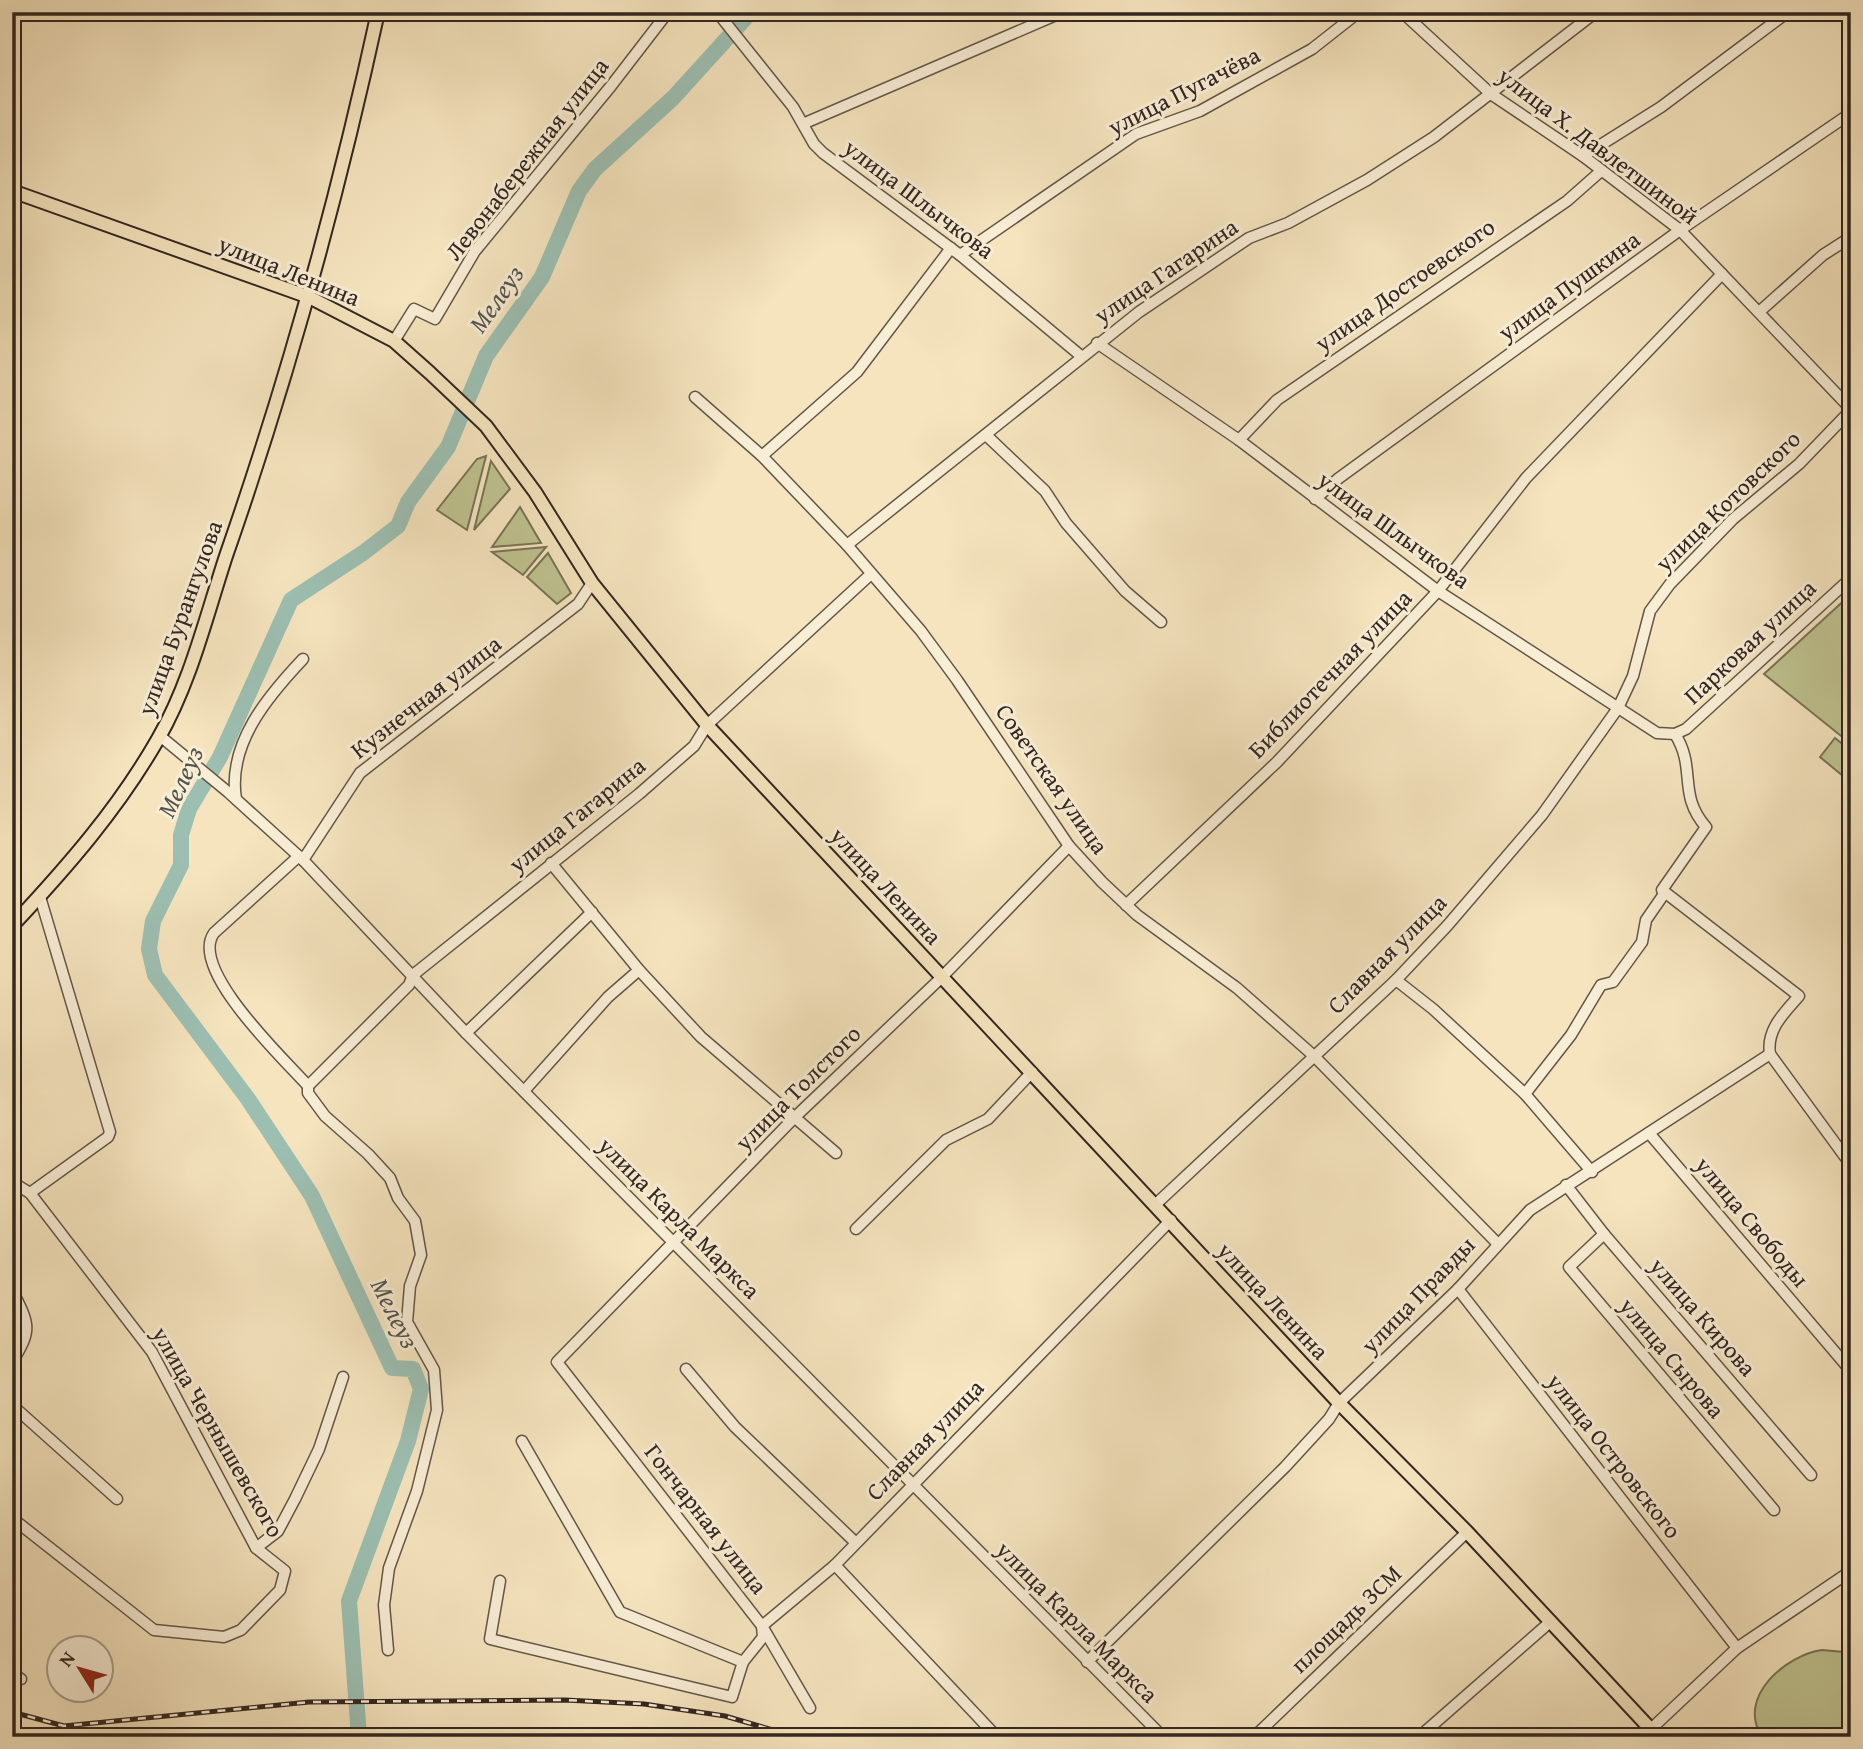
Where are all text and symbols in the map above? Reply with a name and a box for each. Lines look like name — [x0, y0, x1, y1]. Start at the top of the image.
street label: улица Пугачёва — [1101, 37, 1266, 144]
street label: Левонабережная улица — [436, 49, 617, 267]
street label: улица Х. Давлетшиной — [1490, 58, 1706, 233]
street label: улица Шлычкова — [836, 130, 1003, 267]
street label: улица Гагарина — [1086, 209, 1245, 332]
street label: улица Достоевского — [1307, 209, 1502, 361]
street label: улица Пушкина — [1490, 222, 1647, 350]
street label: улица Ленина — [212, 226, 366, 315]
water label: Мелеуз — [458, 257, 533, 340]
street label: улица Котовского — [1646, 422, 1808, 580]
street label: улица Шлычкова — [1310, 462, 1478, 597]
street label: улица Бурангулова — [128, 515, 231, 721]
street label: Парковая улица — [1676, 570, 1824, 712]
street label: Библиотечная улица — [1240, 581, 1420, 766]
street label: Кузнечная улица — [343, 626, 509, 767]
street label: Советская улица — [987, 696, 1118, 862]
water label: Мелеуз — [146, 739, 213, 824]
street label: улица Гагарина — [500, 748, 653, 881]
street label: улица Ленина — [822, 818, 951, 953]
street label: Славная улица — [1319, 885, 1455, 1022]
street label: улица Толстого — [726, 1017, 869, 1159]
street label: улица Карла Маркса — [590, 1128, 769, 1307]
street label: улица Свободы — [1686, 1148, 1818, 1295]
street label: улица Правды — [1352, 1228, 1483, 1362]
street label: улица Ленина — [1209, 1233, 1338, 1368]
street label: улица Кирова — [1641, 1249, 1765, 1384]
water label: Мелеуз — [361, 1271, 430, 1355]
street label: улица Сырова — [1611, 1289, 1734, 1426]
street label: улица Чернышевского — [143, 1319, 293, 1544]
street label: улица Островского — [1538, 1365, 1690, 1546]
street label: Славная улица — [858, 1371, 992, 1508]
street label: Гончарная улица — [636, 1436, 777, 1602]
street label: улица Карла Маркса — [988, 1532, 1167, 1711]
street label: площадь ЗСМ — [1282, 1556, 1409, 1681]
north arrow — [46, 1634, 116, 1704]
text: N — [51, 1645, 82, 1672]

